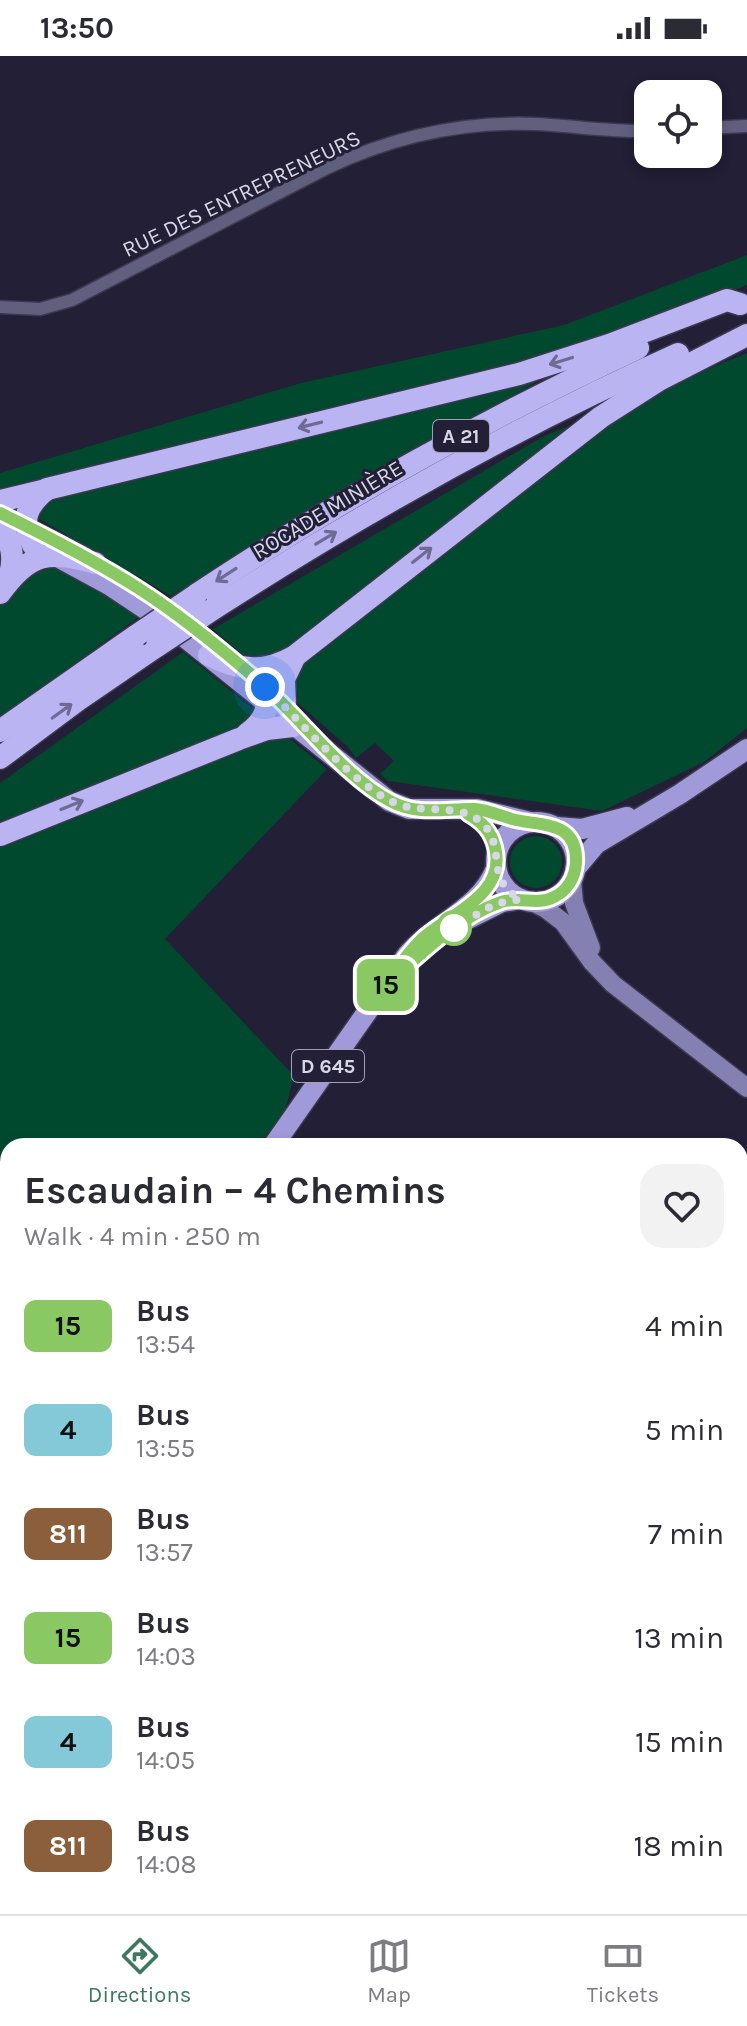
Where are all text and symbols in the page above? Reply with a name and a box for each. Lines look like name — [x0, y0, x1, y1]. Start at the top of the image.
text: 13:50 — [40, 10, 114, 46]
map controls — [634, 80, 722, 168]
button: locate — [634, 80, 722, 168]
street label: RUE DES ENTREPRENEURS — [118, 125, 365, 263]
one-way arrow — [549, 354, 575, 369]
one-way arrow — [297, 418, 323, 433]
road number: A 21 — [433, 420, 489, 452]
street label: ROCADE MINIÈRE — [247, 454, 407, 565]
one-way arrow — [314, 530, 337, 546]
one-way arrow — [411, 547, 432, 564]
one-way arrow — [215, 567, 238, 583]
your location — [245, 667, 285, 707]
one-way arrow — [51, 703, 73, 720]
one-way arrow — [59, 797, 84, 812]
unlabelled marker — [437, 911, 471, 945]
line badge: 15 — [350, 959, 422, 1011]
text: 15 — [373, 968, 399, 1001]
road number: D 645 — [292, 1050, 364, 1082]
button: heart — [640, 1164, 724, 1248]
text: Escaudain – 4 Chemins — [24, 1168, 446, 1213]
text: Walk · 4 min · 250 m — [24, 1221, 261, 1252]
text: Bus — [136, 1293, 190, 1329]
text: 4 min — [645, 1308, 724, 1344]
text: 15 — [55, 1309, 81, 1342]
text: 13:54 — [136, 1329, 195, 1360]
text: Bus — [136, 1397, 190, 1433]
text: 5 min — [645, 1412, 724, 1448]
text: 4 — [60, 1413, 76, 1446]
text: 13:55 — [136, 1433, 195, 1464]
text: Bus — [136, 1501, 190, 1537]
text: 7 min — [648, 1516, 724, 1552]
text: 811 — [49, 1517, 87, 1550]
text: 13:57 — [136, 1537, 193, 1568]
text: Bus — [136, 1605, 190, 1641]
text: 13 min — [634, 1620, 724, 1656]
text: 15 — [55, 1621, 81, 1654]
text: 14:03 — [136, 1641, 196, 1672]
text: Bus — [136, 1709, 190, 1745]
text: 15 min — [635, 1724, 724, 1760]
text: 4 — [60, 1725, 76, 1758]
text: 14:05 — [136, 1745, 195, 1776]
text: Bus — [136, 1813, 190, 1849]
text: 18 min — [633, 1828, 724, 1864]
text: 811 — [49, 1829, 87, 1862]
text: 14:08 — [136, 1849, 197, 1880]
tab: Directions — [88, 1934, 191, 2008]
tab: Map — [367, 1934, 411, 2008]
tab: Tickets — [587, 1934, 659, 2008]

